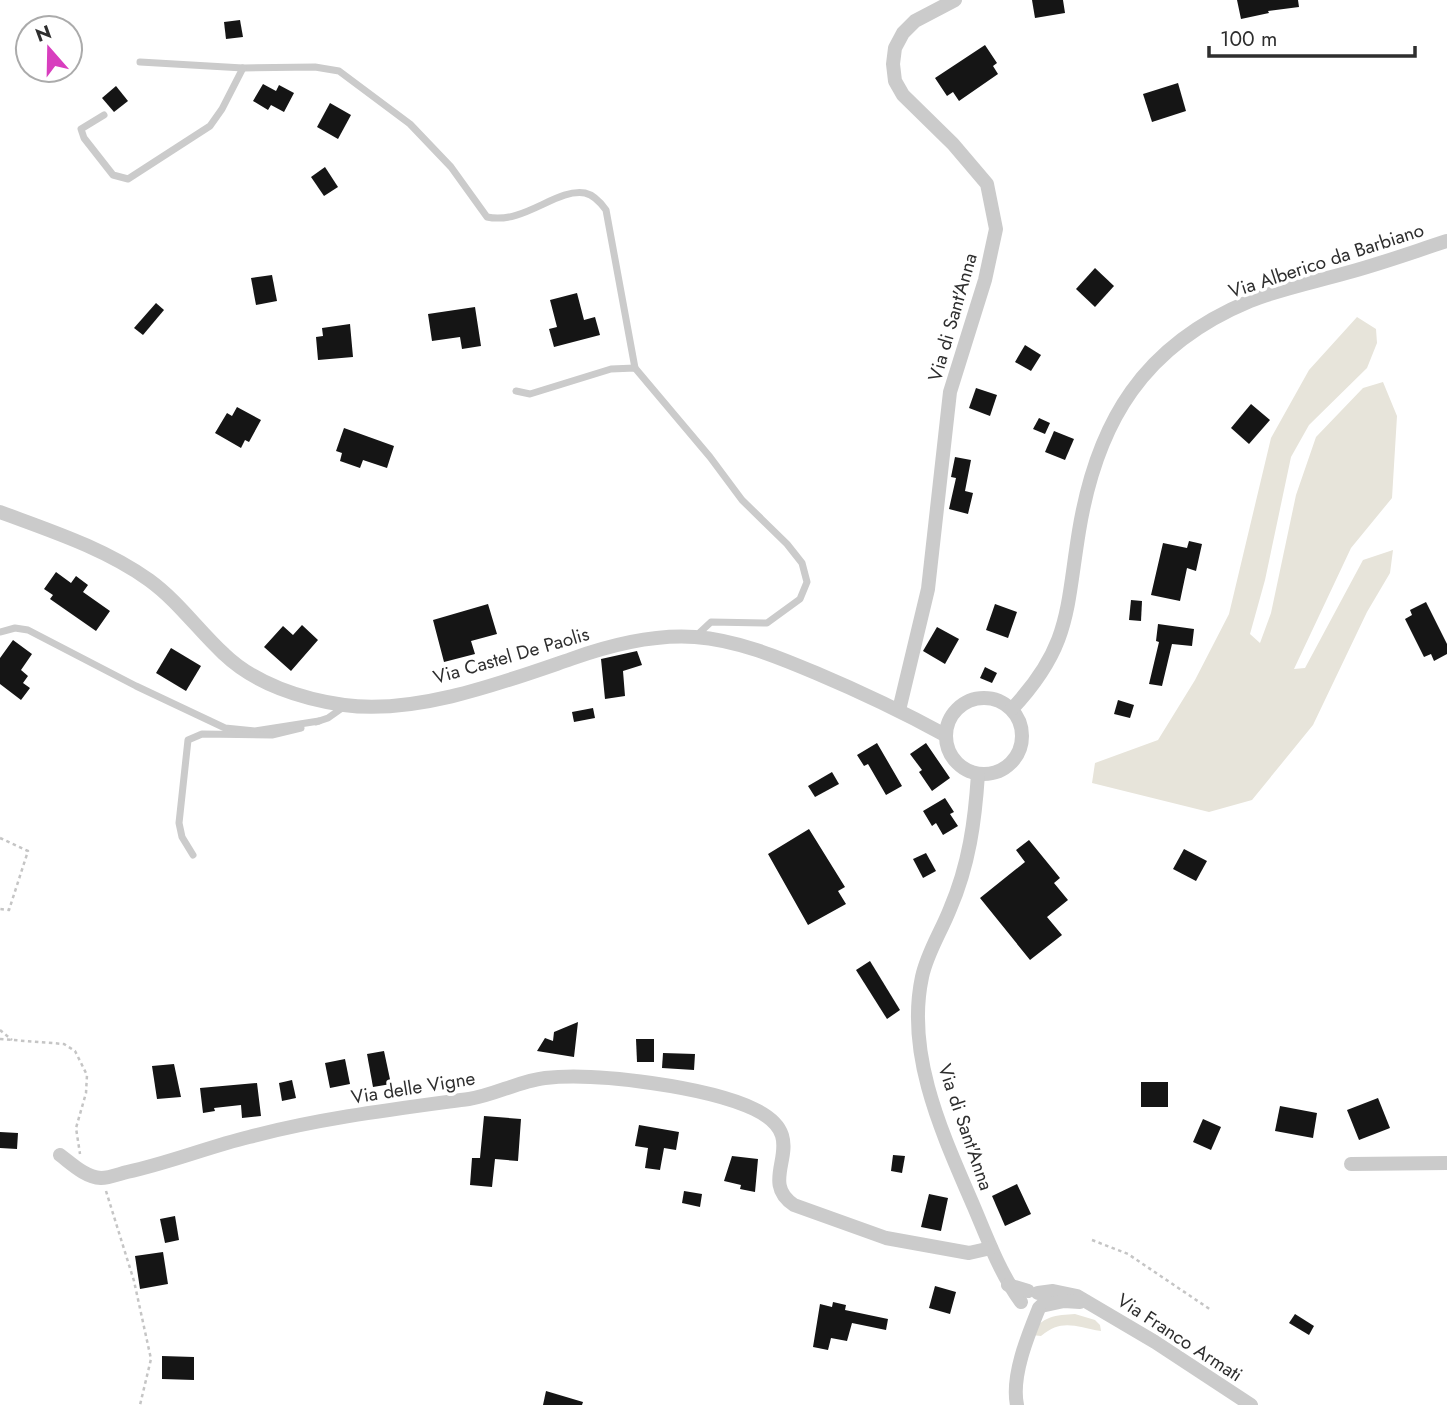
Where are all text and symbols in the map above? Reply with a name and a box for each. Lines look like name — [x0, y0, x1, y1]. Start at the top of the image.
north arrow — [14, 14, 84, 84]
scale bar — [1209, 14, 1416, 58]
text: N — [32, 18, 55, 49]
text: 100 m — [1220, 24, 1277, 54]
street label: Via Alberico da Barbiano — [1225, 216, 1427, 305]
street label: Via di Sant'Anna — [921, 250, 984, 384]
street label: Via Castel De Paolis — [430, 620, 593, 691]
street label: Via di Sant'Anna — [931, 1060, 1000, 1194]
street label: Via delle Vigne — [349, 1064, 477, 1111]
street label: Via Franco Armati — [1112, 1287, 1248, 1388]

